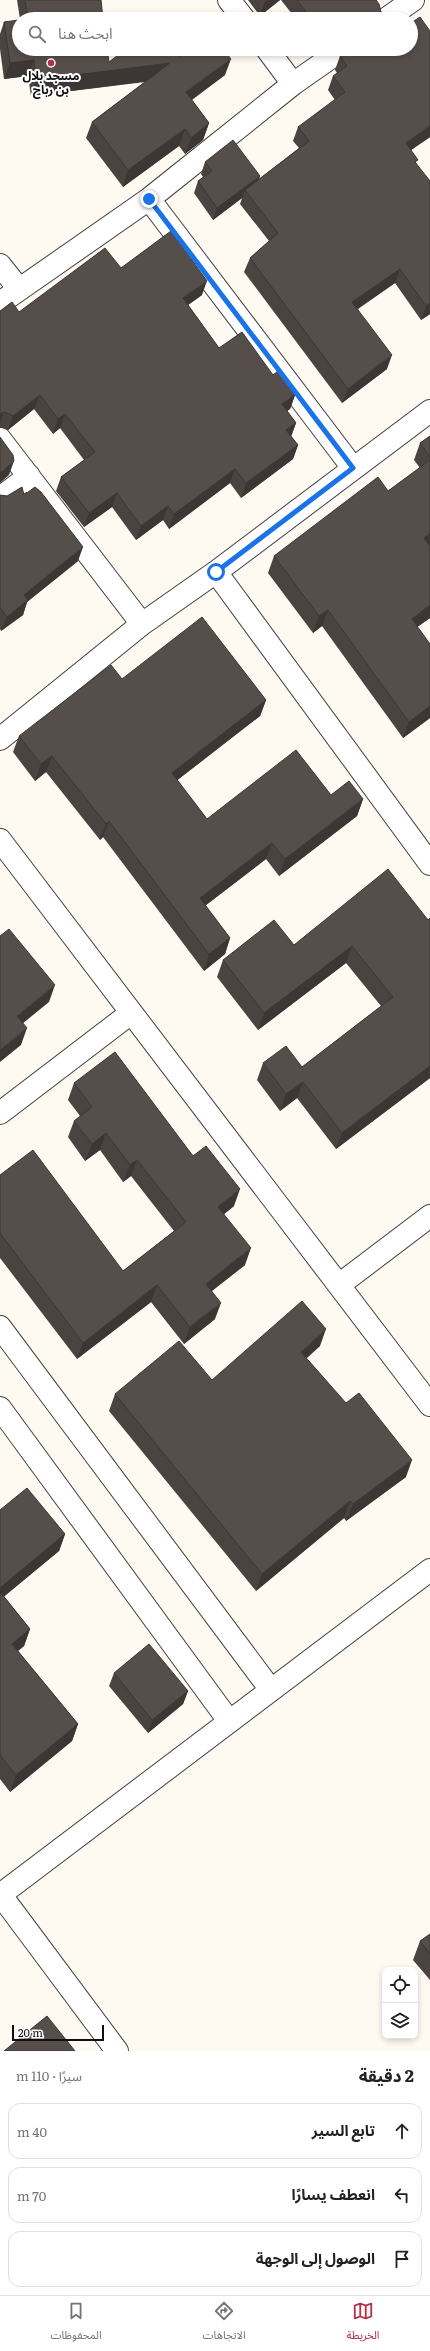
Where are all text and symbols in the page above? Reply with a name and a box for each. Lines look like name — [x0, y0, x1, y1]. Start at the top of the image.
search box — [12, 12, 418, 56]
text: ابحث هنا — [58, 21, 113, 44]
icon: search — [26, 23, 48, 45]
marker: مسجد بلال بن رباح — [46, 58, 56, 68]
place label: مسجد بلال بن رباح — [22, 66, 80, 99]
route end — [140, 190, 158, 208]
route start — [207, 563, 225, 581]
map controls — [382, 1967, 418, 2039]
button: locate — [382, 1967, 418, 2003]
button: layers — [382, 2003, 418, 2039]
scale bar — [12, 2023, 104, 2042]
text: 20 m — [18, 2024, 43, 2040]
text: 2 دقيقة — [359, 2062, 414, 2087]
text: سيرًا · 110 m — [16, 2066, 82, 2085]
text: تابع السير — [312, 2118, 375, 2141]
icon: ahead — [391, 2120, 413, 2142]
text: 40 m — [17, 2122, 47, 2141]
text: انعطف يسارًا — [291, 2182, 375, 2205]
icon: left — [391, 2184, 413, 2206]
text: 70 m — [17, 2186, 46, 2205]
text: الوصول إلى الوجهة — [256, 2246, 375, 2269]
icon: arrive — [391, 2248, 413, 2270]
tab: المحفوظات — [51, 2300, 102, 2347]
tab: الاتجاهات — [203, 2300, 246, 2347]
tab: الخريطة — [347, 2300, 380, 2347]

